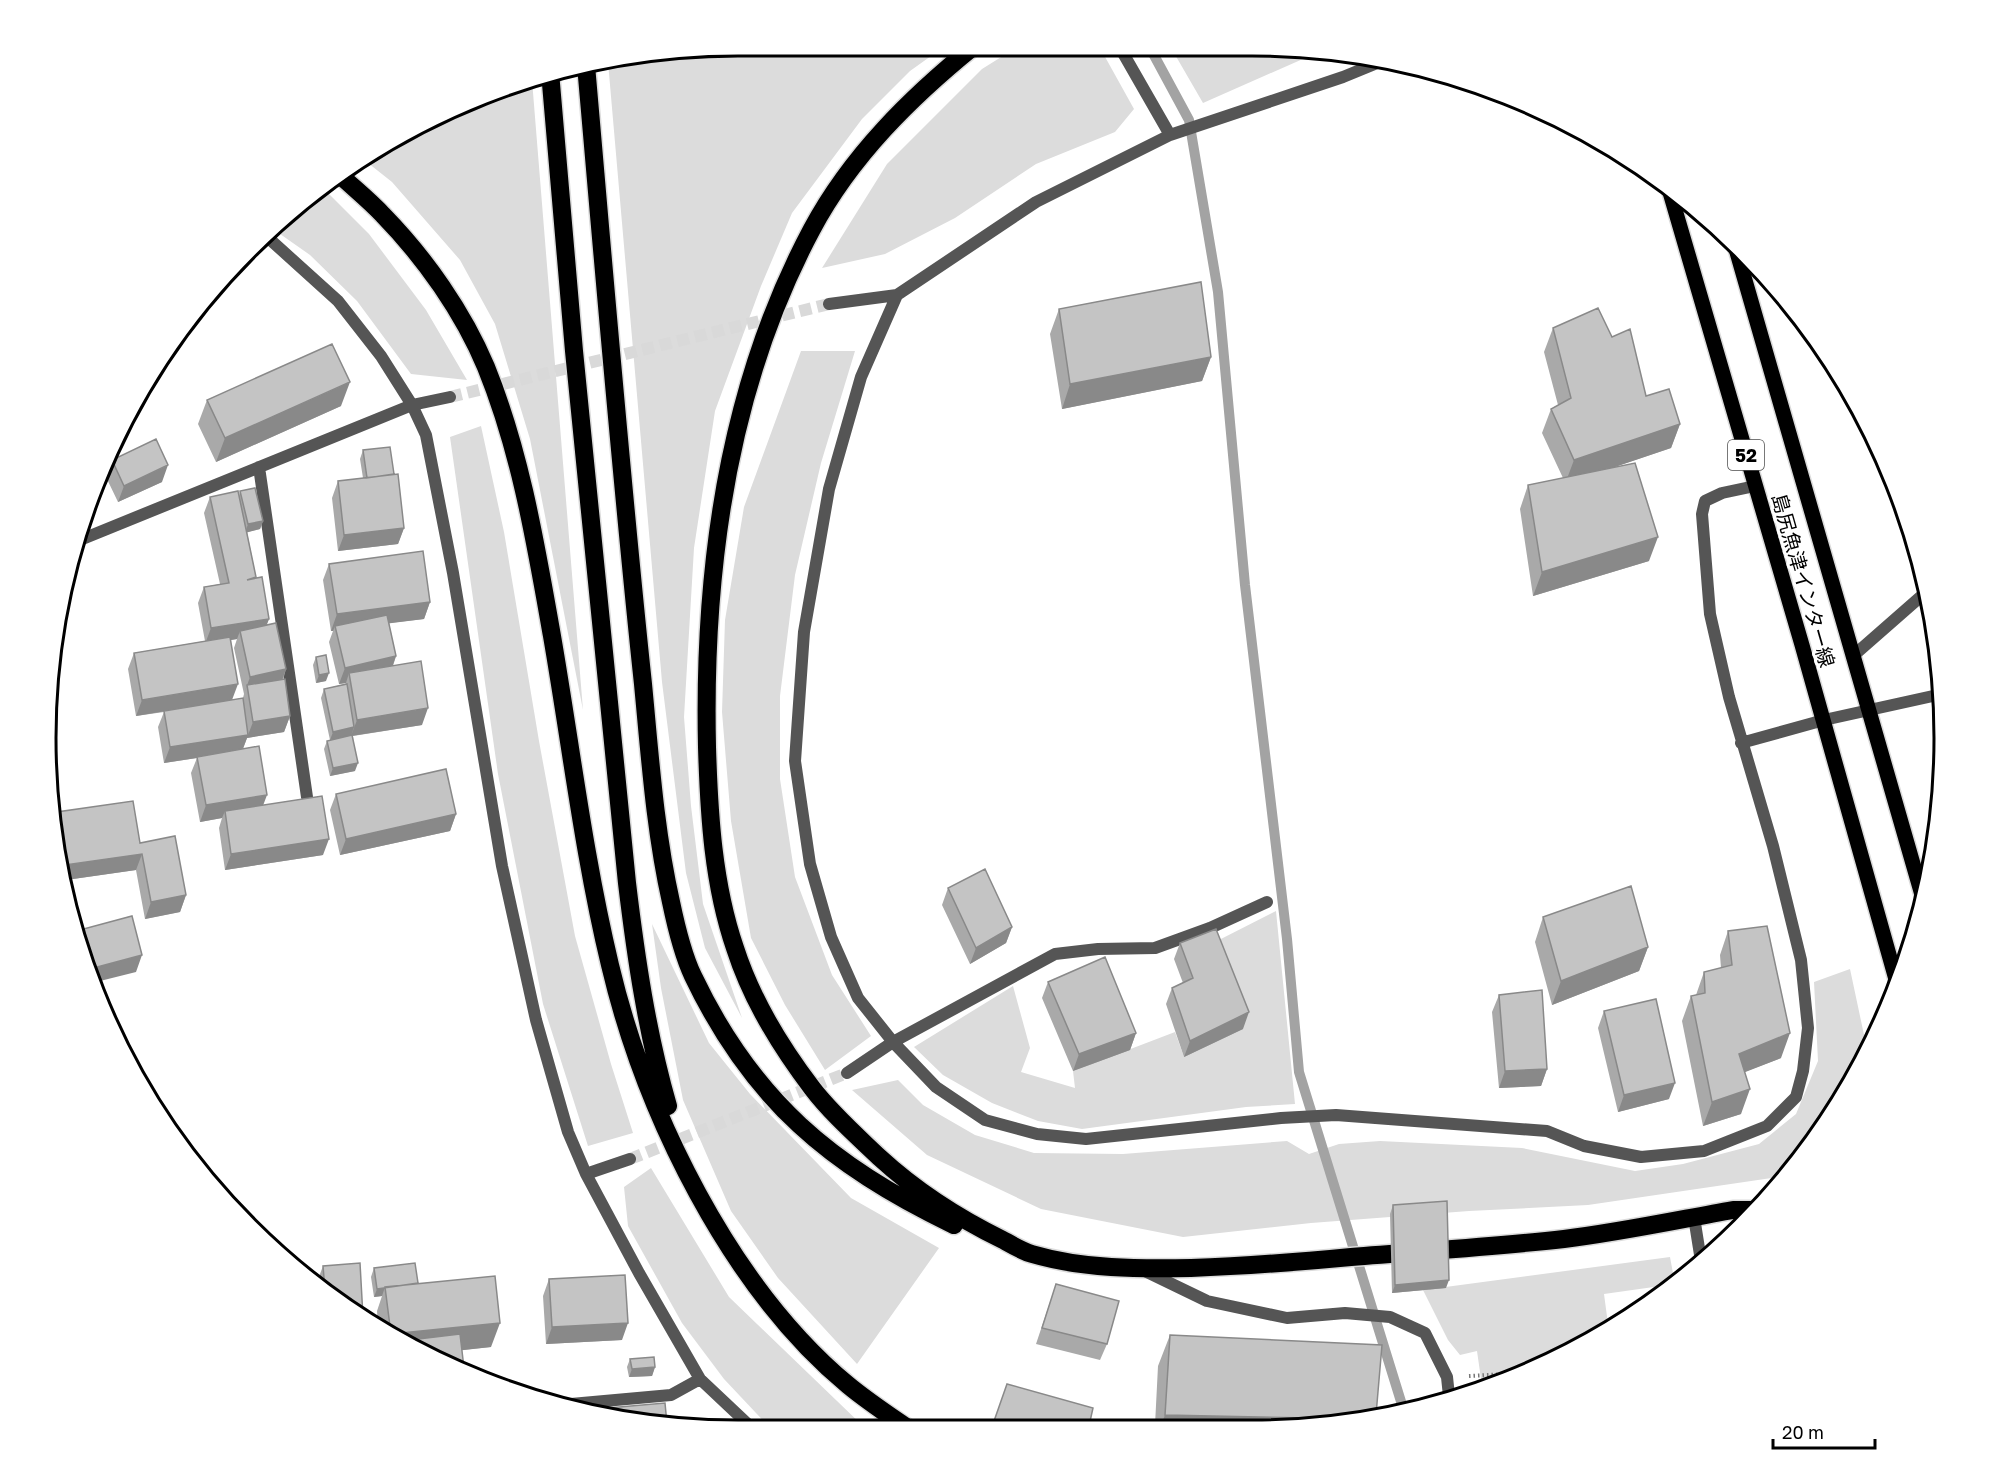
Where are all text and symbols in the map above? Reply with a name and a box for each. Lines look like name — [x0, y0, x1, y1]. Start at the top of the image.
road number: 52 — [1728, 440, 1764, 470]
street label: 島尻魚津インター線 — [1768, 490, 1840, 670]
scale bar — [1773, 1412, 1875, 1450]
text: 20 m — [1782, 1421, 1824, 1443]

